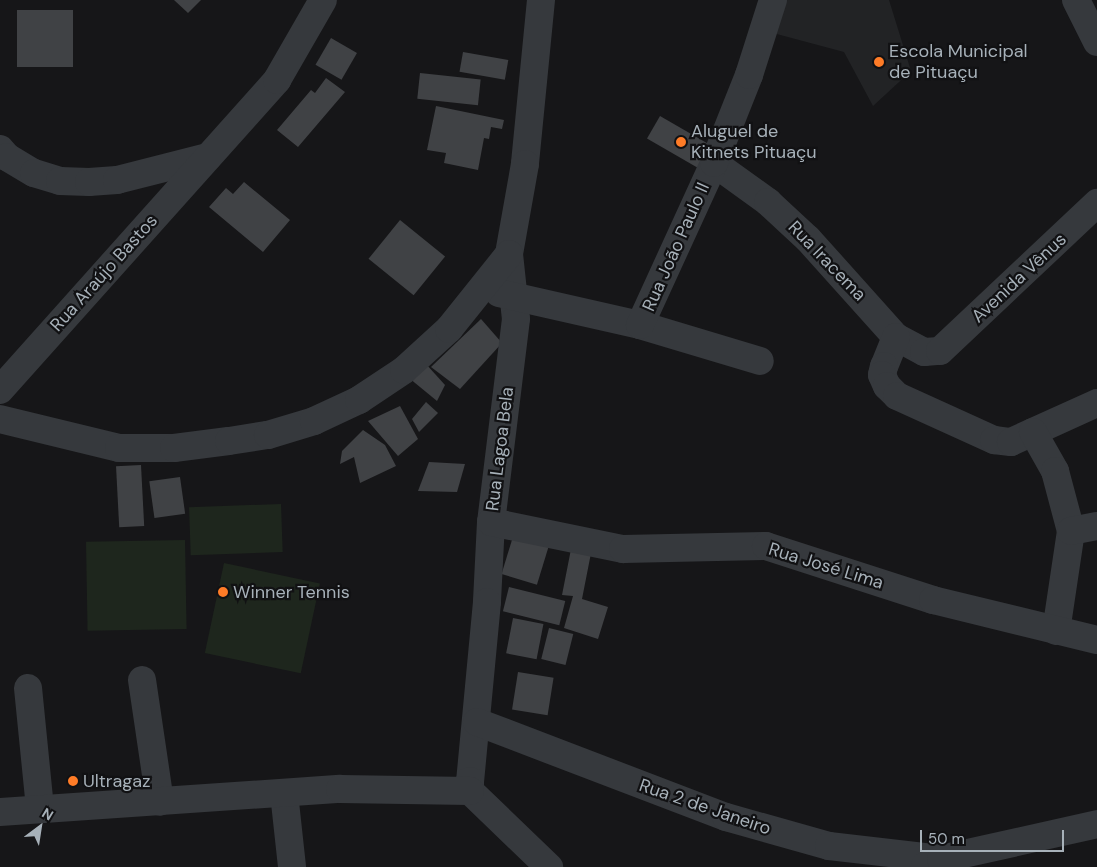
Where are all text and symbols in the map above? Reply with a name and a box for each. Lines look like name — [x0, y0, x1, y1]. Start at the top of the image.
place label: Escola Municipal de Pituaçu — [889, 41, 1028, 84]
marker: Escola Municipal de Pituaçu — [873, 56, 885, 68]
place label: Aluguel de Kitnets Pituaçu — [691, 121, 817, 163]
marker: Aluguel de Kitnets Pituaçu — [675, 136, 687, 148]
street label: Rua João Paulo II — [638, 179, 714, 315]
street label: Rua Araújo Bastos — [46, 210, 162, 336]
street label: Rua Iracema — [784, 217, 870, 305]
street label: Avenida Vênus — [967, 229, 1071, 327]
street label: Rua Lagoa Bela — [482, 386, 518, 512]
street label: Rua José Lima — [766, 538, 886, 594]
place label: Winner Tennis — [233, 581, 350, 603]
marker: Winner Tennis — [217, 586, 229, 598]
place label: Ultragaz — [83, 770, 150, 792]
street label: Rua 2 de Janeiro — [636, 774, 774, 840]
marker: Ultragaz — [67, 775, 79, 787]
north arrow — [15, 802, 65, 852]
text: N — [39, 804, 57, 824]
scale bar — [922, 820, 1066, 852]
text: 50 m — [928, 829, 965, 849]

